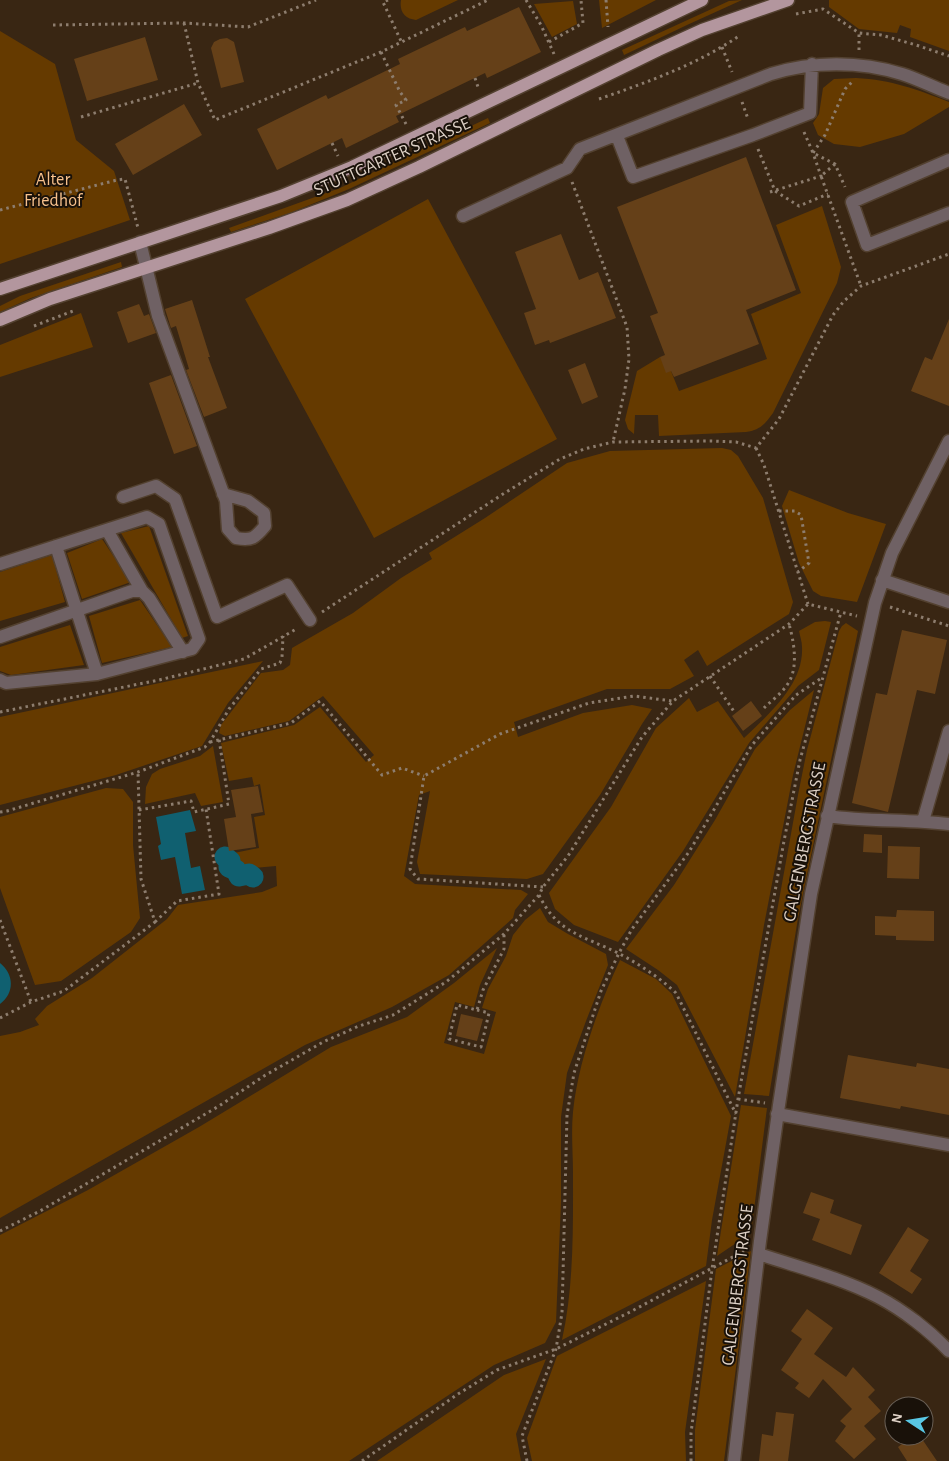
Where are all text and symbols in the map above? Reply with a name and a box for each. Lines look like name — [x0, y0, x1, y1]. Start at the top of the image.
street label: STUTTGARTER STRASSE — [311, 114, 473, 200]
park label: Alter Friedhof — [24, 171, 84, 210]
street label: GALGENBERGSTRASSE — [781, 761, 829, 923]
street label: GALGENBERGSTRASSE — [719, 1203, 757, 1366]
north arrow — [884, 1396, 934, 1446]
text: N — [889, 1412, 905, 1425]

